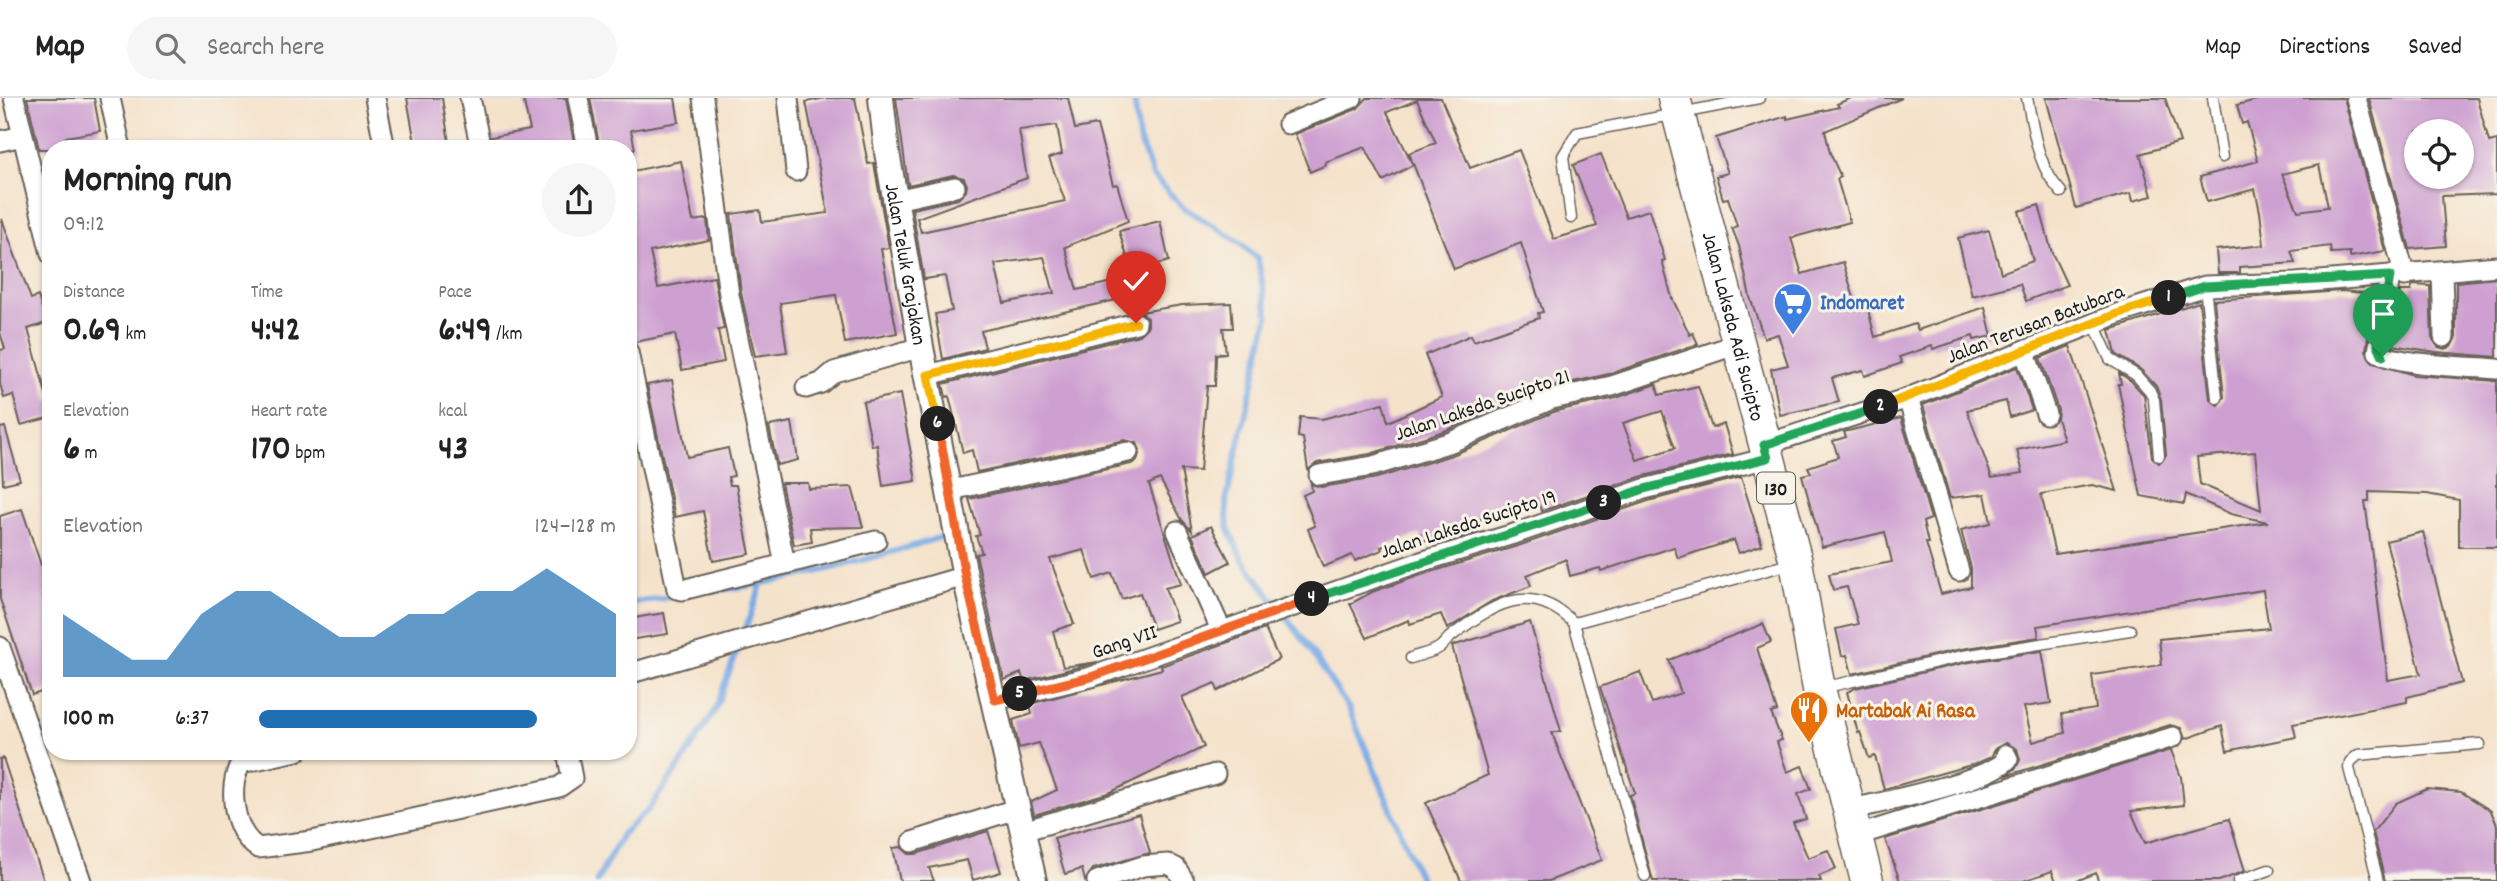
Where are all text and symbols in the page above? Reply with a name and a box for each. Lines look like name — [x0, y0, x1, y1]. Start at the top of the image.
search box — [127, 17, 617, 80]
text: Map — [35, 25, 85, 72]
icon: search — [151, 29, 189, 67]
text: Search here — [207, 30, 325, 67]
text: Map — [2205, 31, 2241, 65]
text: Directions — [2279, 31, 2370, 65]
text: Saved — [2408, 31, 2462, 65]
map controls — [2404, 119, 2474, 189]
button: locate — [2404, 119, 2474, 189]
text: Morning run — [63, 155, 232, 210]
button: share — [542, 163, 616, 237]
street label: Jalan Teluk Grajakan — [875, 181, 932, 348]
text: 09:12 — [63, 209, 105, 242]
street label: Jalan Laksda Adi Sucipto — [1692, 229, 1770, 425]
pin — [1106, 251, 1166, 323]
icon: check — [1117, 262, 1155, 300]
street label: Jalan Terusan Batubara — [1943, 278, 2130, 373]
text: Distance — [63, 280, 125, 307]
text: Time — [251, 280, 283, 307]
text: Pace — [438, 280, 472, 307]
pin: 1 — [2152, 280, 2186, 316]
supermarket icon: Indomaret — [1772, 281, 1814, 336]
text: 1 — [2166, 284, 2171, 311]
pin — [2353, 284, 2413, 356]
place label: Indomaret — [1820, 290, 1905, 320]
icon: arrive — [2364, 295, 2402, 333]
text: 0.69 — [63, 307, 121, 357]
text: 4:42 — [251, 307, 301, 357]
text: 6:49 — [438, 307, 492, 357]
text: km — [121, 322, 146, 349]
text: /km — [492, 322, 522, 349]
street label: Jalan Laksda Sucipto 21 — [1391, 363, 1574, 451]
pin: 2 — [1864, 390, 1898, 424]
text: 2 — [1876, 393, 1885, 420]
text: Elevation — [63, 399, 129, 426]
text: Heart rate — [251, 399, 327, 426]
text: kcal — [438, 399, 467, 426]
pin: 6 — [920, 406, 956, 442]
text: 6 — [933, 410, 942, 437]
text: 6 — [63, 426, 80, 476]
text: 170 — [251, 426, 291, 476]
text: 43 — [438, 426, 468, 476]
text: m — [80, 441, 98, 468]
text: bpm — [291, 441, 325, 468]
road number: 130 — [1757, 472, 1795, 504]
street label: Jalan Laksda Sucipto 19 — [1377, 483, 1561, 568]
pin: 3 — [1586, 486, 1622, 520]
text: 3 — [1599, 489, 1608, 516]
text: Elevation — [63, 511, 143, 544]
text: 124–128 m — [535, 511, 616, 544]
pin: 4 — [1294, 582, 1330, 616]
text: 4 — [1308, 585, 1315, 612]
street label: Gang VII — [1088, 619, 1162, 669]
pin: 5 — [1002, 676, 1038, 712]
text: 5 — [1015, 680, 1024, 707]
restaurant icon: Martabak Ai Rasa — [1788, 689, 1830, 744]
place label: Martabak Ai Rasa — [1836, 698, 1976, 728]
text: 100 m — [63, 703, 114, 736]
text: 6:37 — [175, 703, 209, 736]

